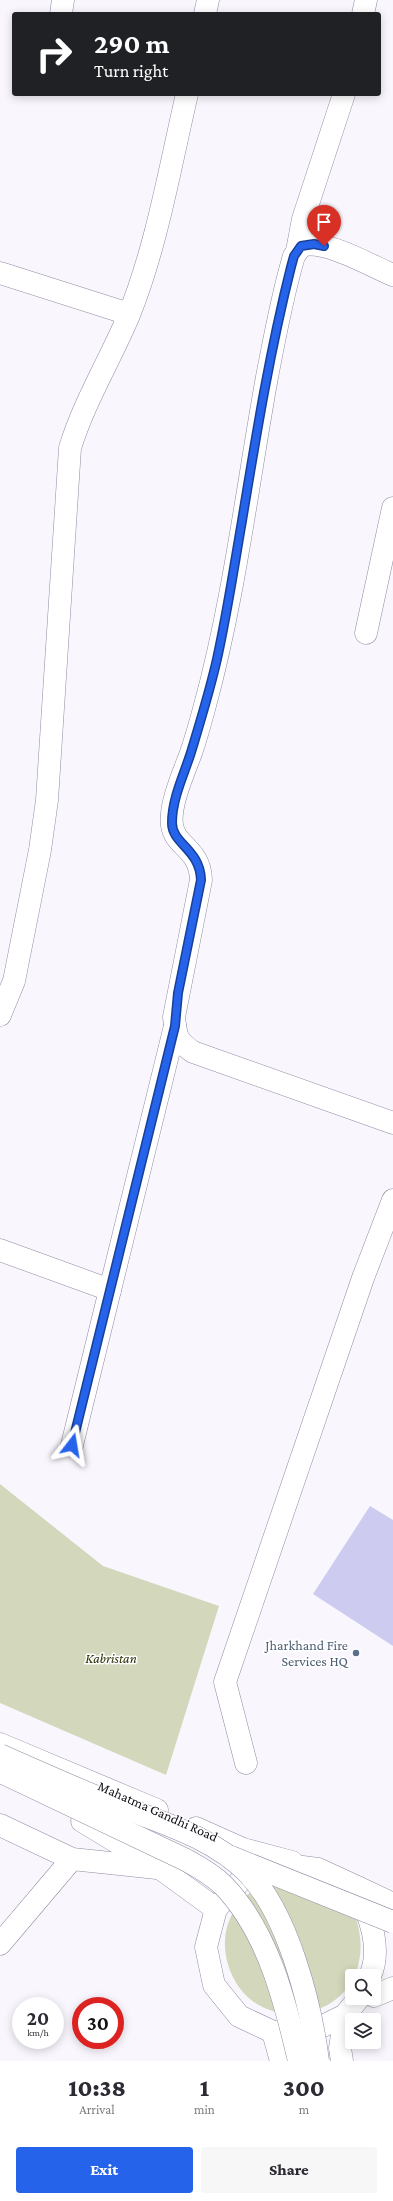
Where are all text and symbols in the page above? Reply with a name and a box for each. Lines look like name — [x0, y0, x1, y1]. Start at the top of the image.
icon: right — [28, 28, 80, 80]
text: 290 m — [94, 28, 170, 59]
text: Turn right — [94, 61, 168, 81]
pin — [307, 205, 341, 246]
icon: arrive — [313, 211, 335, 233]
position arrow — [51, 1424, 93, 1466]
place label: Jharkhand Fire Services HQ — [263, 1637, 349, 1669]
marker: Jharkhand Fire Services HQ — [351, 1648, 361, 1658]
park label: Kabristan — [85, 1650, 137, 1666]
street label: Mahatma Gandhi Road — [96, 1777, 221, 1845]
map controls — [345, 1969, 381, 2049]
button: search — [345, 1969, 381, 2005]
speed limit sign: 30 — [72, 1997, 124, 2049]
text: 20 — [27, 2007, 49, 2029]
button: layers — [345, 2013, 381, 2049]
text: km/h — [27, 2027, 49, 2038]
text: 10:38 — [68, 2074, 126, 2101]
text: 1 — [200, 2074, 209, 2101]
text: 300 — [283, 2074, 325, 2101]
text: Arrival — [79, 2102, 115, 2117]
text: min — [194, 2102, 215, 2117]
text: m — [299, 2102, 309, 2117]
button: Exit — [16, 2147, 193, 2193]
button: Share — [201, 2147, 377, 2193]

